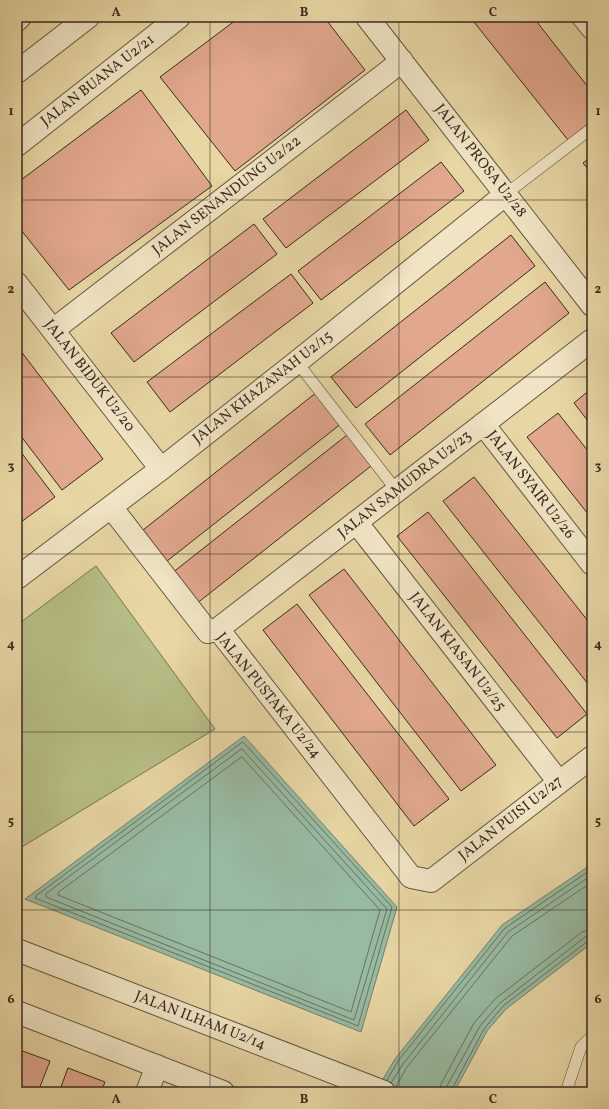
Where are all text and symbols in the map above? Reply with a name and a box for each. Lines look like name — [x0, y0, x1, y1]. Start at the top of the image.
text: A — [111, 4, 121, 22]
text: B — [300, 4, 309, 22]
text: C — [489, 4, 497, 22]
street label: JALAN BUANA U2/21 — [37, 30, 159, 132]
street label: JALAN PROSA U2/28 — [429, 100, 531, 222]
text: 1 — [8, 103, 14, 121]
text: 1 — [595, 103, 601, 121]
street label: JALAN SENANDUNG U2/22 — [148, 131, 306, 261]
text: 2 — [8, 281, 15, 299]
text: 2 — [595, 281, 602, 299]
street label: JALAN BIDUK U2/20 — [38, 315, 140, 437]
street label: JALAN KHAZANAH U2/15 — [189, 327, 337, 449]
street label: JALAN SAMUDRA U2/23 — [334, 426, 476, 544]
street label: JALAN SYAIR U2/26 — [481, 426, 579, 544]
text: 3 — [8, 458, 15, 476]
text: 3 — [595, 458, 602, 476]
street label: JALAN KIASAN U2/25 — [404, 588, 510, 716]
street label: JALAN PUSTAKA U2/24 — [211, 629, 325, 763]
text: 4 — [7, 636, 15, 654]
text: 4 — [594, 636, 602, 654]
street label: JALAN PUISI U2/27 — [454, 772, 568, 866]
text: 5 — [8, 813, 14, 831]
text: 5 — [595, 813, 601, 831]
street label: JALAN ILHAM U2/14 — [131, 986, 269, 1056]
text: 6 — [7, 991, 15, 1009]
text: 6 — [594, 991, 602, 1009]
text: A — [111, 1091, 121, 1109]
text: B — [300, 1091, 309, 1109]
text: C — [489, 1091, 497, 1109]

